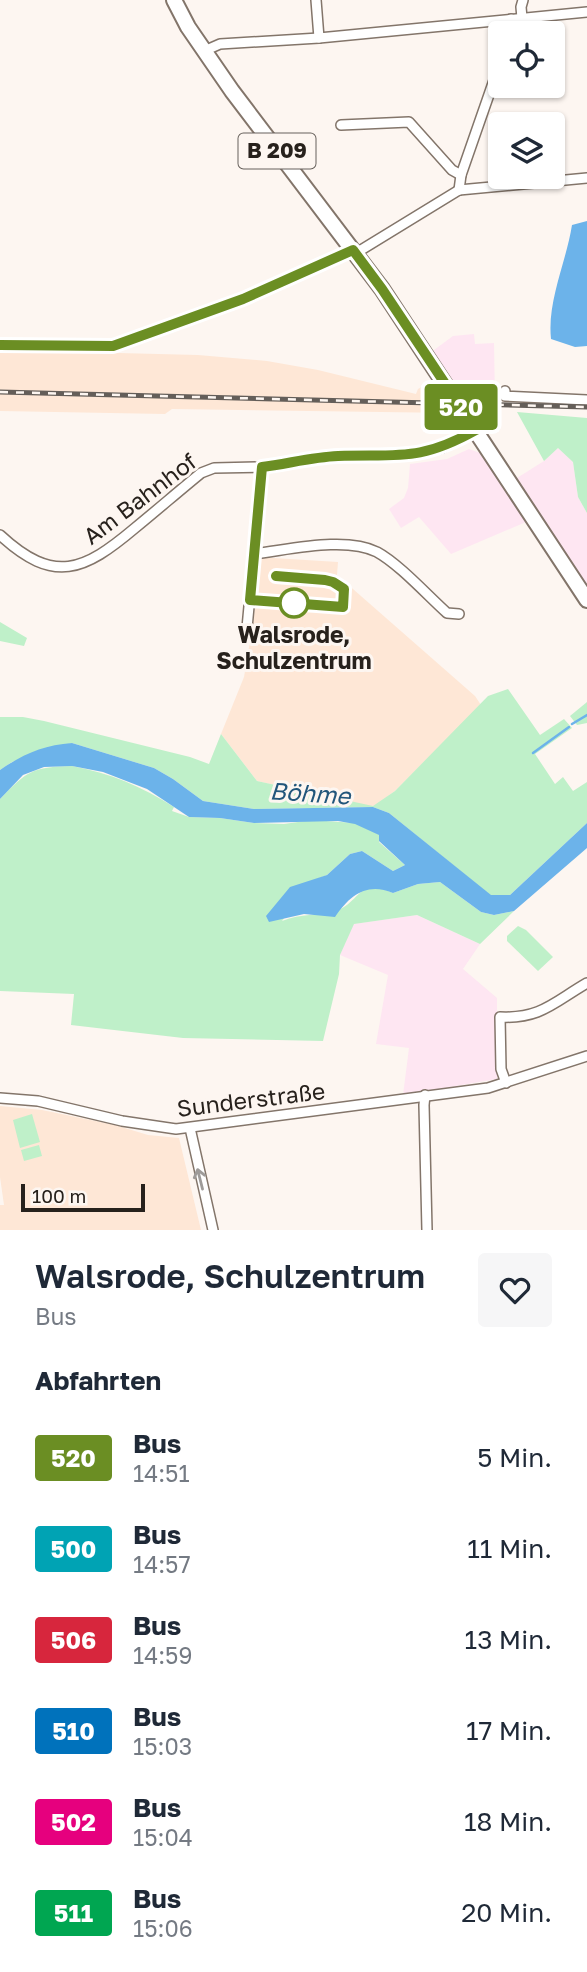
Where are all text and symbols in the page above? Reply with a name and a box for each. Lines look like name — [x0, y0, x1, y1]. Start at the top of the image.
map controls — [488, 21, 565, 189]
button: locate — [488, 21, 565, 98]
button: layers — [488, 112, 565, 189]
road number: B 209 — [238, 134, 316, 168]
line badge: 520 — [421, 384, 501, 430]
text: 520 — [439, 392, 483, 421]
street label: Am Bahnhof — [77, 447, 201, 550]
marker: Walsrode, Schulzentrum — [279, 588, 309, 618]
place label: Walsrode, Schulzentrum — [216, 620, 372, 674]
water label: Böhme — [269, 775, 353, 810]
street label: Sunderstraße — [175, 1076, 327, 1122]
one-way arrow — [193, 1168, 207, 1191]
scale bar — [21, 1181, 145, 1213]
text: 100 m — [32, 1184, 86, 1207]
button: heart — [478, 1253, 552, 1327]
text: Walsrode, Schulzentrum — [35, 1256, 425, 1295]
text: Bus — [35, 1302, 77, 1330]
text: Abfahrten — [35, 1365, 161, 1396]
text: Bus — [133, 1428, 181, 1459]
text: 5 Min. — [477, 1442, 552, 1473]
text: 520 — [51, 1443, 96, 1472]
text: 14:51 — [133, 1459, 190, 1487]
text: Bus — [133, 1519, 181, 1550]
text: 11 Min. — [467, 1533, 552, 1564]
text: 500 — [51, 1534, 96, 1563]
text: 14:57 — [133, 1550, 191, 1578]
text: Bus — [133, 1610, 181, 1641]
text: 13 Min. — [465, 1624, 552, 1655]
text: 506 — [51, 1625, 96, 1654]
text: 14:59 — [133, 1641, 192, 1669]
text: Bus — [133, 1701, 181, 1732]
text: 17 Min. — [466, 1715, 552, 1746]
text: 510 — [52, 1716, 95, 1745]
text: 15:03 — [133, 1732, 192, 1760]
text: Bus — [133, 1792, 181, 1823]
text: 18 Min. — [464, 1806, 552, 1837]
text: 502 — [51, 1807, 96, 1836]
text: 15:04 — [133, 1823, 193, 1851]
text: Bus — [133, 1883, 181, 1914]
text: 20 Min. — [461, 1897, 552, 1928]
text: 511 — [54, 1898, 93, 1927]
text: 15:06 — [133, 1914, 193, 1942]

